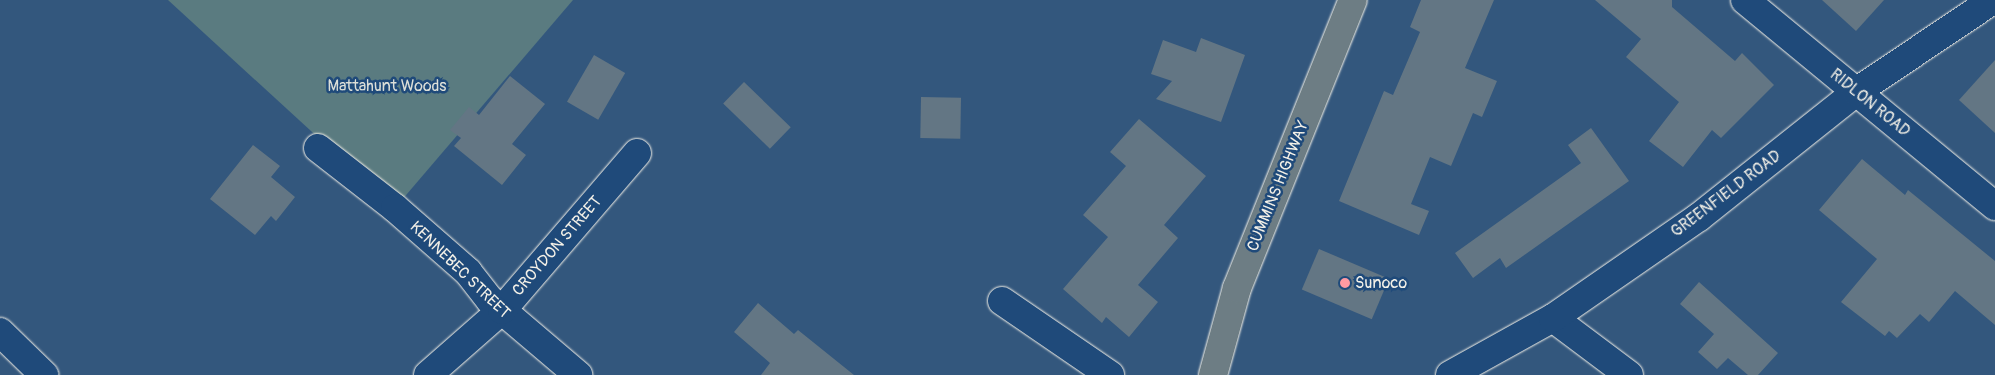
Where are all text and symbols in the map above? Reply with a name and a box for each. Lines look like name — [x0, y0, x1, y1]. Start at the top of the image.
street label: RIDLON ROAD — [1826, 65, 1914, 141]
park label: Mattahunt Woods — [327, 76, 447, 96]
street label: CUMMINS HIGHWAY — [1243, 118, 1313, 254]
street label: GREENFIELD ROAD — [1667, 146, 1785, 242]
street label: CROYDON STREET — [508, 192, 606, 300]
street label: KENNEBEC STREET — [406, 217, 514, 323]
place label: Sunoco — [1355, 273, 1407, 293]
marker: Sunoco — [1339, 277, 1351, 289]

